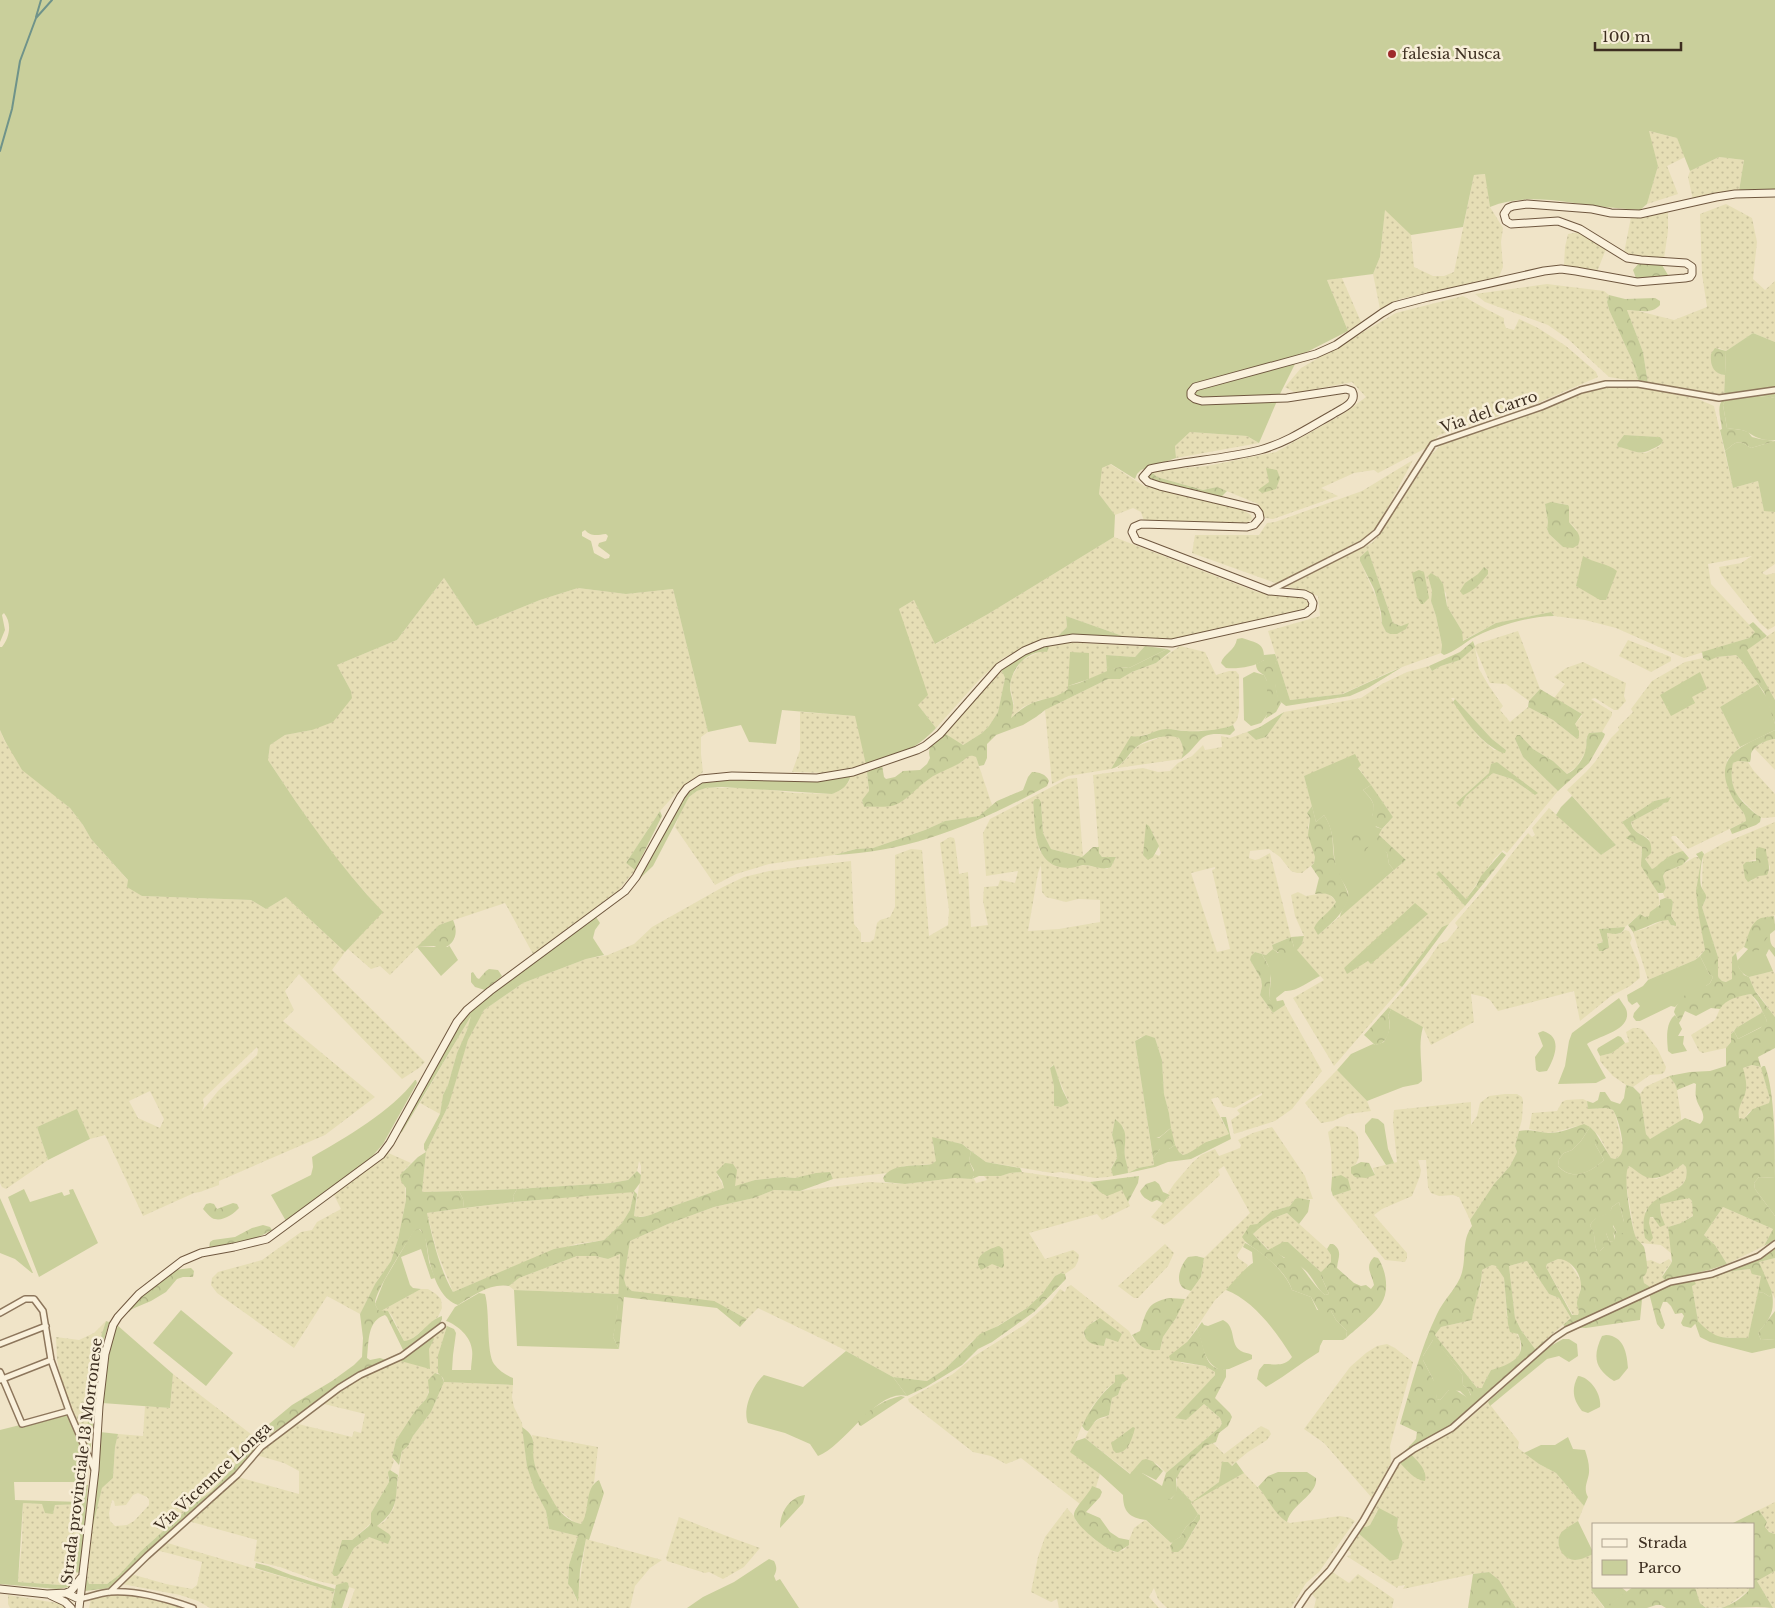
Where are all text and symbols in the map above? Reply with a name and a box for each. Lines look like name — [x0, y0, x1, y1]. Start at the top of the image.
scale bar — [1595, 20, 1681, 52]
text: 100 m — [1602, 27, 1651, 46]
place label: falesia Nusca — [1402, 44, 1501, 63]
marker: falesia Nusca — [1386, 48, 1398, 60]
street label: Via del Carro — [1437, 386, 1540, 437]
street label: Strada provinciale 13 Morronese — [57, 1337, 106, 1585]
street label: Via Vicennce Longa — [150, 1417, 275, 1536]
legend — [1592, 1523, 1755, 1588]
text: Strada — [1638, 1533, 1688, 1552]
text: Parco — [1638, 1558, 1681, 1577]

